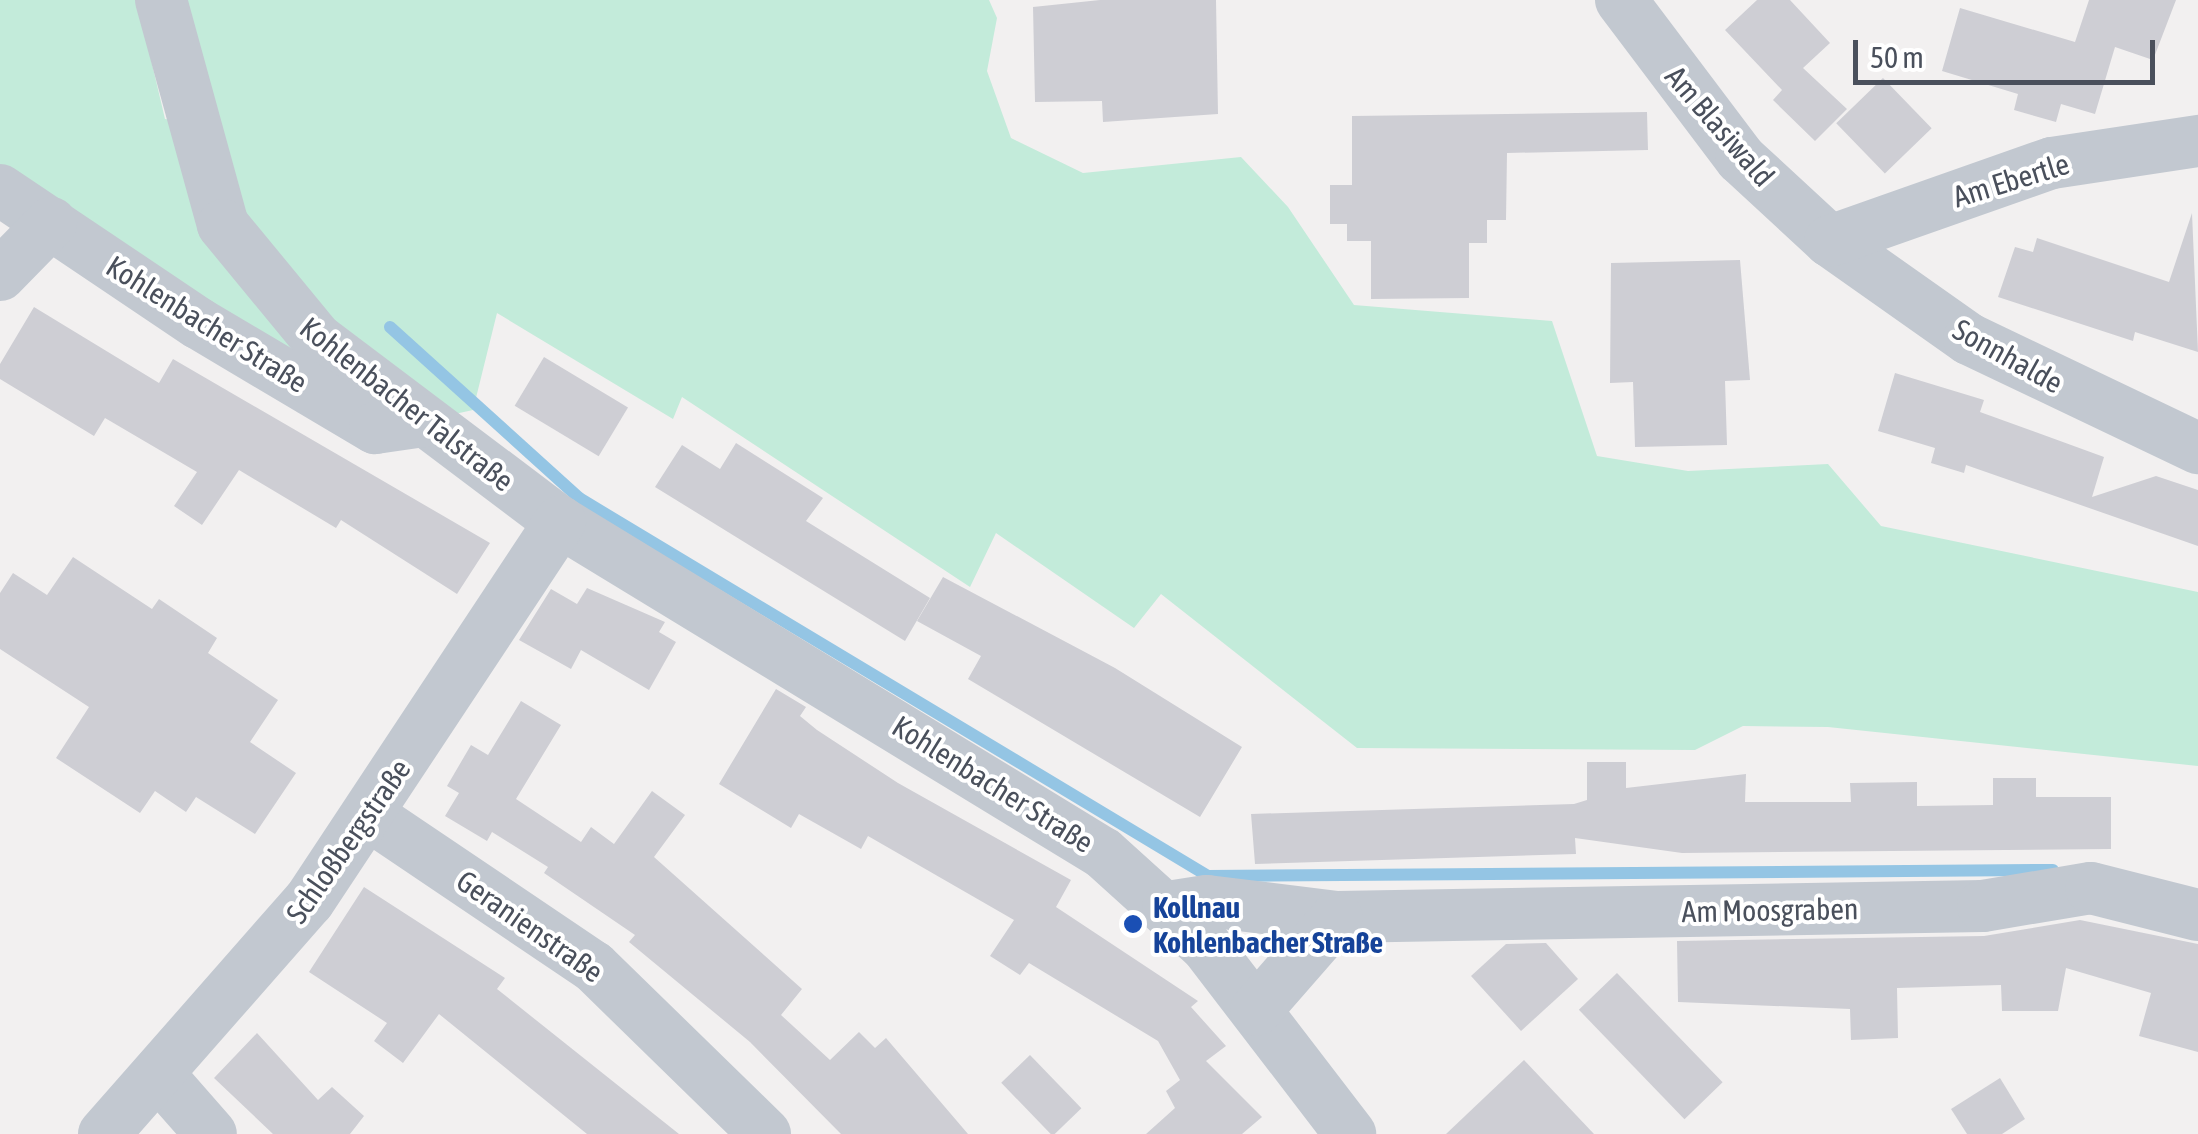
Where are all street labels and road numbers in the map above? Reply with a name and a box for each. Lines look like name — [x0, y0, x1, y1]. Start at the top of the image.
street label: Am Blasiwald — [1658, 59, 1782, 193]
street label: Am Ebertle — [1949, 145, 2073, 215]
street label: Kohlenbacher Straße — [100, 248, 314, 400]
street label: Kohlenbacher Talstraße — [293, 309, 521, 499]
street label: Sonnhalde — [1947, 311, 2069, 401]
street label: Kohlenbacher Straße — [886, 708, 1100, 860]
street label: Schloßbergstraße — [278, 752, 418, 930]
street label: Geranienstraße — [450, 862, 610, 990]
street label: Am Moosgraben — [1681, 890, 1859, 930]

